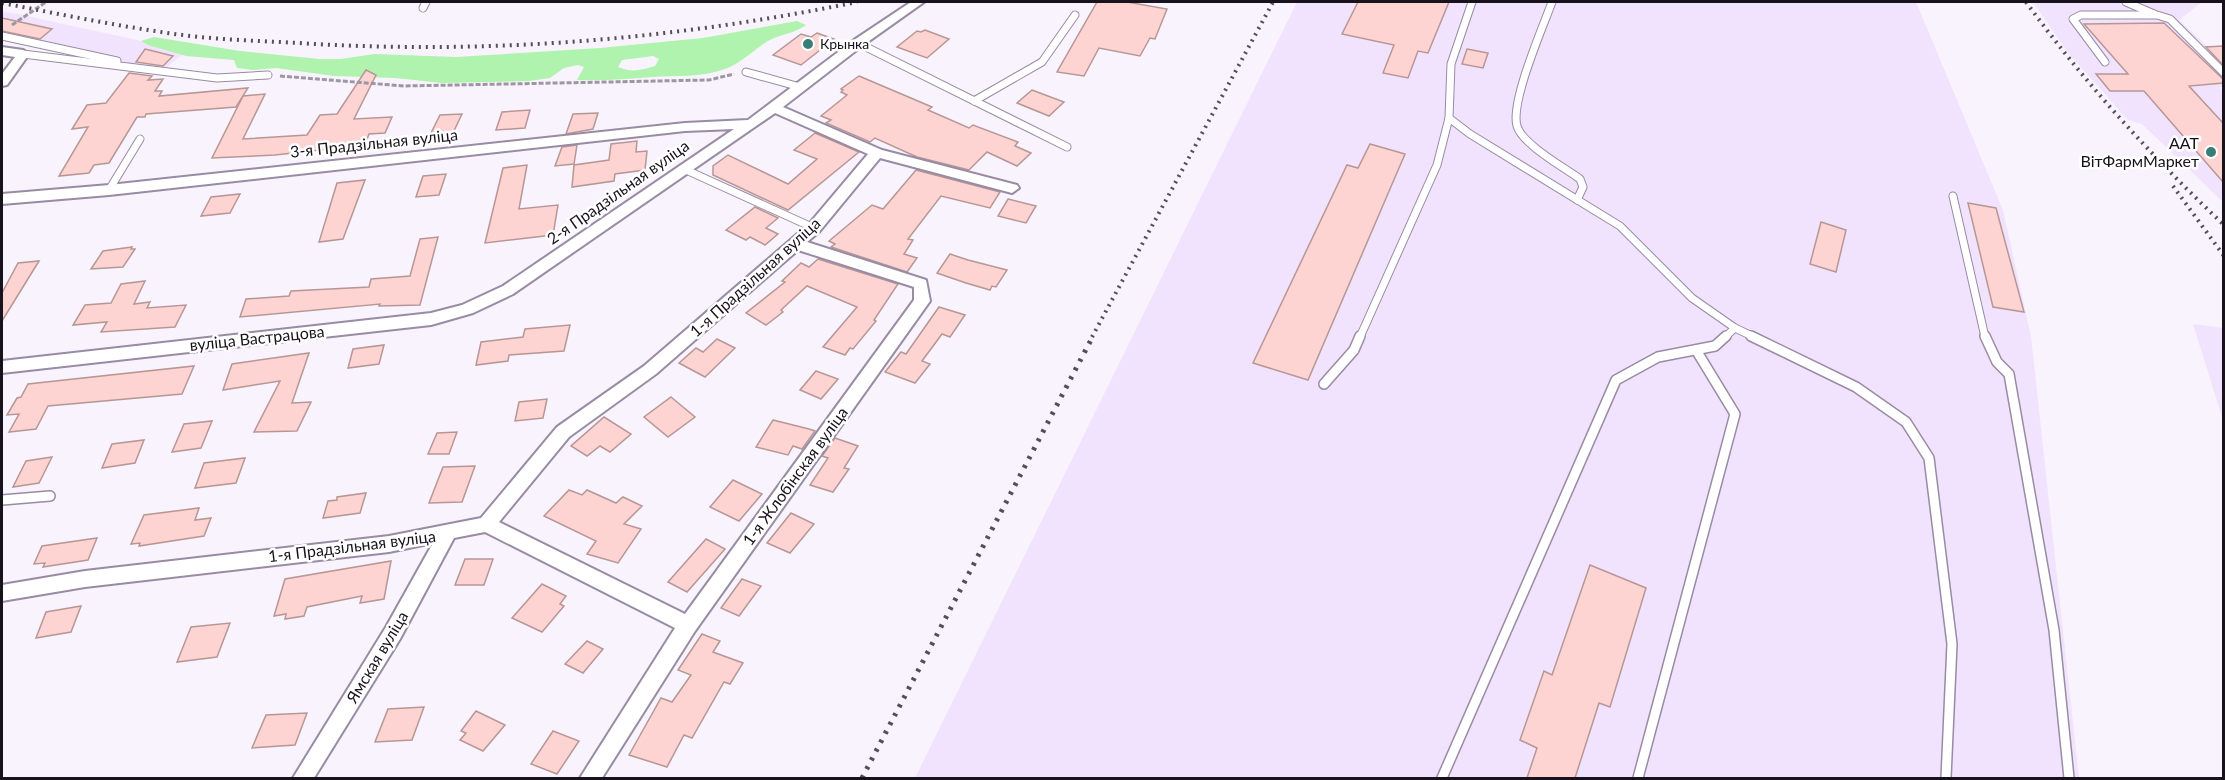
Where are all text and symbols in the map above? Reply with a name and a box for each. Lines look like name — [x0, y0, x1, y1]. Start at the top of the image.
place label: Крынка — [820, 35, 869, 52]
marker: Крынка — [801, 37, 815, 51]
street label: 3-я Прадзільная вуліца — [289, 124, 459, 161]
place label: ААТ ВітФармМаркет — [2080, 133, 2200, 170]
street label: 2-я Прадзільная вуліца — [543, 135, 692, 248]
marker: ААТ ВітФармМаркет — [2204, 145, 2218, 159]
street label: 1-я Прадзільная вуліца — [686, 213, 824, 340]
street label: вуліца Вастрацова — [189, 321, 325, 354]
street label: 1-я Жлобінская вуліца — [738, 403, 851, 549]
street label: 1-я Прадзільная вуліца — [267, 526, 437, 565]
street label: Ямская вуліца — [341, 607, 411, 707]

